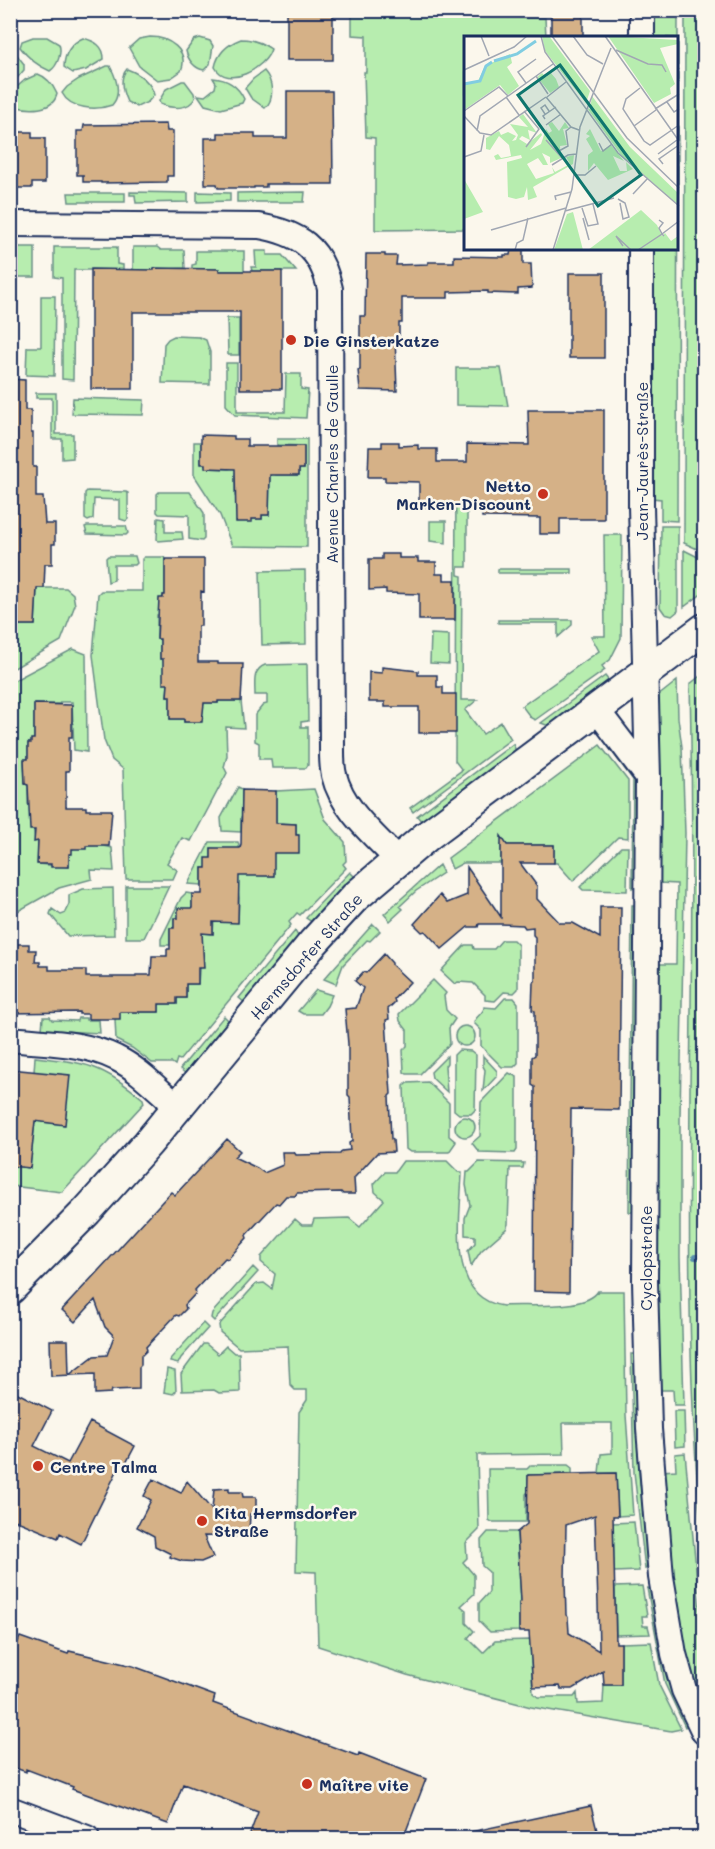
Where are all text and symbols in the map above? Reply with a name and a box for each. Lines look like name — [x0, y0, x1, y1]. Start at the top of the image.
inset map — [464, 36, 679, 250]
place label: Die Ginsterkatze — [303, 330, 439, 351]
marker: Die Ginsterkatze — [284, 333, 298, 347]
street label: Avenue Charles de Gaulle — [321, 364, 342, 564]
street label: Jean-Jaurès-Straße — [631, 382, 652, 540]
place label: Netto Marken-Discount — [396, 475, 531, 514]
marker: Netto Marken-Discount — [536, 487, 550, 501]
street label: Hermsdorfer Straße — [245, 888, 367, 1024]
street label: Cyclopstraße — [635, 1205, 656, 1311]
place label: Centre Talma — [50, 1456, 158, 1477]
marker: Centre Talma — [31, 1459, 45, 1473]
place label: Kita Hermsdorfer Straße — [214, 1502, 357, 1541]
marker: Kita Hermsdorfer Straße — [195, 1514, 209, 1528]
place label: Maître vite — [319, 1774, 409, 1795]
marker: Maître vite — [300, 1777, 314, 1791]

